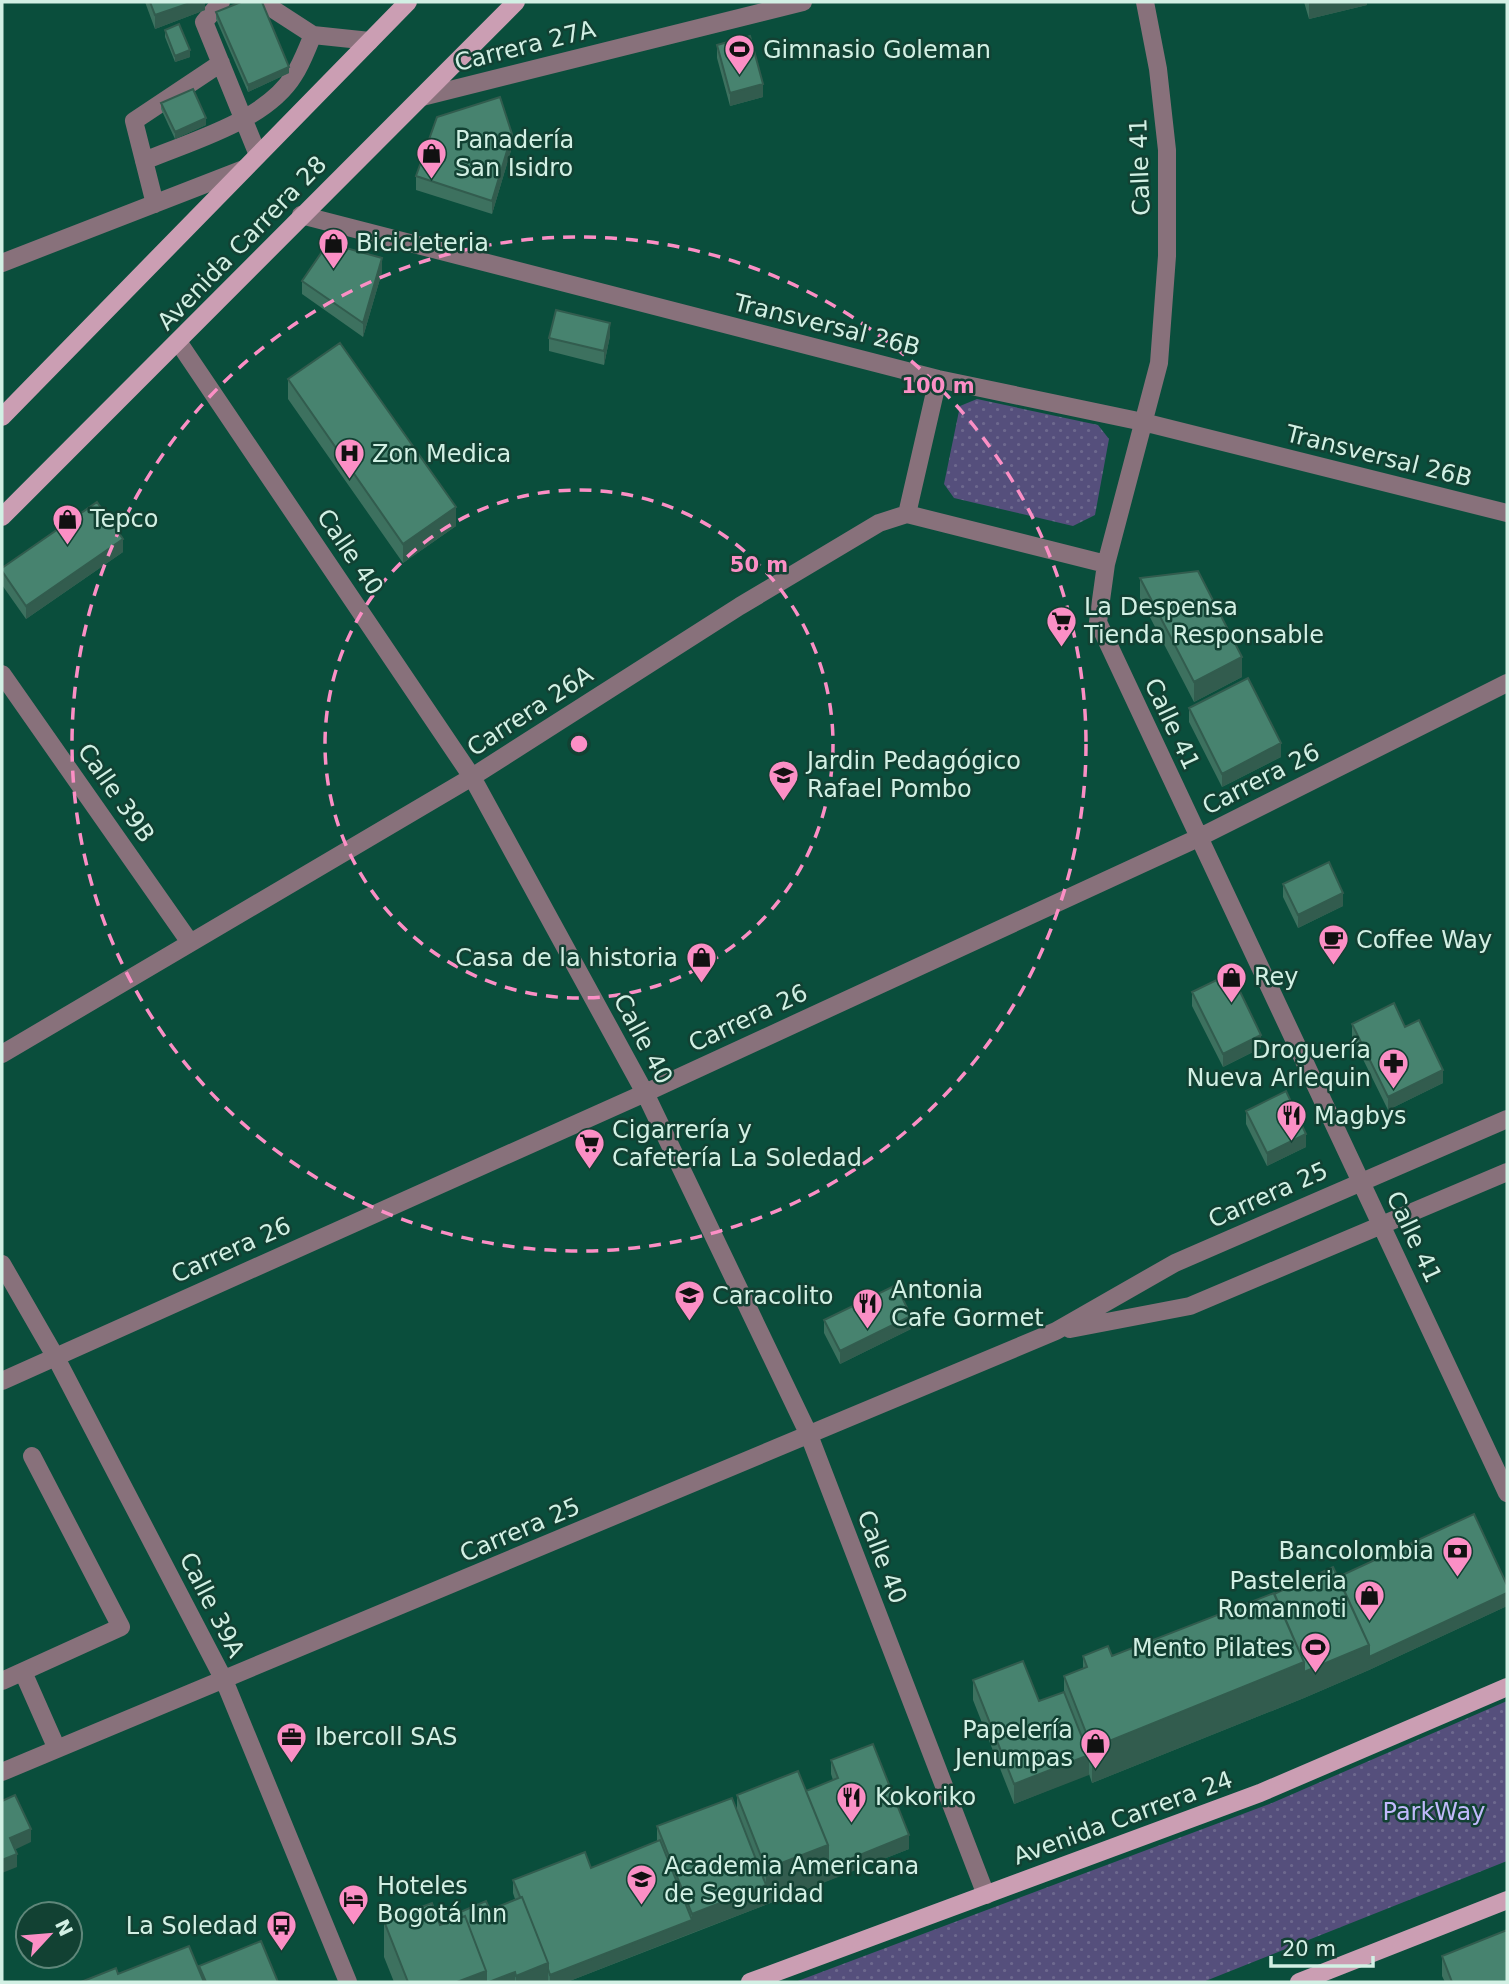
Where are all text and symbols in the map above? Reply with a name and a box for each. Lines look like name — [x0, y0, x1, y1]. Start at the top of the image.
street label: Carrera 27A — [452, 15, 599, 77]
sports icon: Gimnasio Goleman — [723, 33, 757, 77]
place label: Gimnasio Goleman — [763, 36, 991, 64]
street label: Calle 41 — [1124, 118, 1156, 216]
place label: Panadería San Isidro — [455, 126, 574, 182]
shop icon: Panadería San Isidro — [415, 137, 449, 181]
street label: Avenida Carrera 28 — [152, 150, 332, 336]
shop icon: Bicicleteria — [316, 226, 350, 270]
place label: Bicicleteria — [356, 229, 489, 257]
street label: Transversal 26B — [730, 288, 923, 362]
text: 100 m — [901, 374, 975, 398]
street label: Transversal 26B — [1282, 419, 1475, 493]
hospital icon: Zon Medica — [332, 437, 366, 481]
place label: Zon Medica — [372, 440, 511, 468]
shop icon: Tepco — [50, 502, 84, 546]
street label: Calle 40 — [311, 504, 389, 600]
place label: Tepco — [89, 505, 158, 533]
text: 50 m — [730, 553, 788, 577]
place label: La Despensa Tienda Responsable — [1083, 593, 1324, 649]
supermarket icon: La Despensa Tienda Responsable — [1044, 604, 1078, 648]
street label: Carrera 26A — [462, 660, 599, 762]
street label: Calle 41 — [1139, 674, 1205, 774]
centre of rings — [567, 732, 591, 756]
street label: Calle 39B — [72, 738, 160, 848]
street label: Carrera 26 — [1198, 738, 1324, 820]
place label: Jardin Pedagógico Rafael Pombo — [805, 747, 1021, 803]
school or university icon: Jardin Pedagógico Rafael Pombo — [767, 758, 801, 802]
cafe icon: Coffee Way — [1316, 923, 1350, 967]
place label: Coffee Way — [1356, 926, 1492, 954]
shop icon: Casa de la historia — [684, 941, 718, 985]
place label: Casa de la historia — [455, 944, 678, 972]
shop icon: Rey — [1214, 960, 1248, 1004]
place label: Rey — [1254, 963, 1299, 991]
street label: Carrera 26 — [684, 978, 812, 1058]
street label: Calle 40 — [608, 989, 678, 1089]
place label: Droguería Nueva Arlequin — [1186, 1036, 1371, 1092]
pharmacy icon: Droguería Nueva Arlequin — [1377, 1047, 1411, 1091]
restaurant icon: Magbys — [1274, 1099, 1308, 1143]
place label: Magbys — [1314, 1102, 1407, 1130]
place label: Cigarrería y Cafetería La Soledad — [612, 1116, 862, 1172]
supermarket icon: Cigarrería y Cafetería La Soledad — [572, 1127, 606, 1171]
street label: Carrera 25 — [1204, 1156, 1332, 1234]
street label: Calle 41 — [1381, 1187, 1447, 1287]
street label: Carrera 26 — [167, 1211, 295, 1289]
place label: Antonia Cafe Gormet — [891, 1276, 1044, 1332]
school or university icon: Caracolito — [672, 1279, 706, 1323]
place label: Caracolito — [712, 1282, 833, 1310]
restaurant icon: Antonia Cafe Gormet — [851, 1287, 885, 1331]
street label: Carrera 25 — [456, 1492, 584, 1568]
street label: Calle 40 — [851, 1506, 913, 1608]
bank icon: Bancolombia — [1440, 1534, 1474, 1578]
place label: Bancolombia — [1278, 1537, 1434, 1565]
street label: Calle 39A — [174, 1548, 251, 1663]
place label: Pasteleria Romannoti — [1217, 1567, 1347, 1623]
shop icon: Pasteleria Romannoti — [1353, 1578, 1387, 1622]
sports icon: Mento Pilates — [1299, 1631, 1333, 1675]
place label: Mento Pilates — [1132, 1634, 1293, 1662]
place label: Papelería Jenumpas — [953, 1716, 1073, 1772]
office icon: Ibercoll SAS — [275, 1720, 309, 1764]
place label: Ibercoll SAS — [315, 1723, 458, 1751]
shop icon: Papelería Jenumpas — [1079, 1727, 1113, 1771]
street label: Avenida Carrera 24 — [1010, 1765, 1236, 1871]
restaurant icon: Kokoriko — [835, 1780, 869, 1824]
place label: Kokoriko — [875, 1783, 976, 1811]
park label: ParkWay — [1383, 1798, 1485, 1826]
place label: Academia Americana de Seguridad — [664, 1852, 919, 1908]
school or university icon: Academia Americana de Seguridad — [624, 1863, 658, 1907]
place label: Hoteles Bogotá Inn — [377, 1872, 507, 1928]
hotel icon: Hoteles Bogotá Inn — [337, 1883, 371, 1927]
north arrow — [14, 1900, 84, 1970]
bus stop icon: La Soledad — [264, 1909, 298, 1953]
place label: La Soledad — [126, 1912, 258, 1940]
text: N — [51, 1916, 78, 1940]
scale bar — [1271, 1924, 1372, 1968]
text: 20 m — [1282, 1937, 1336, 1961]

